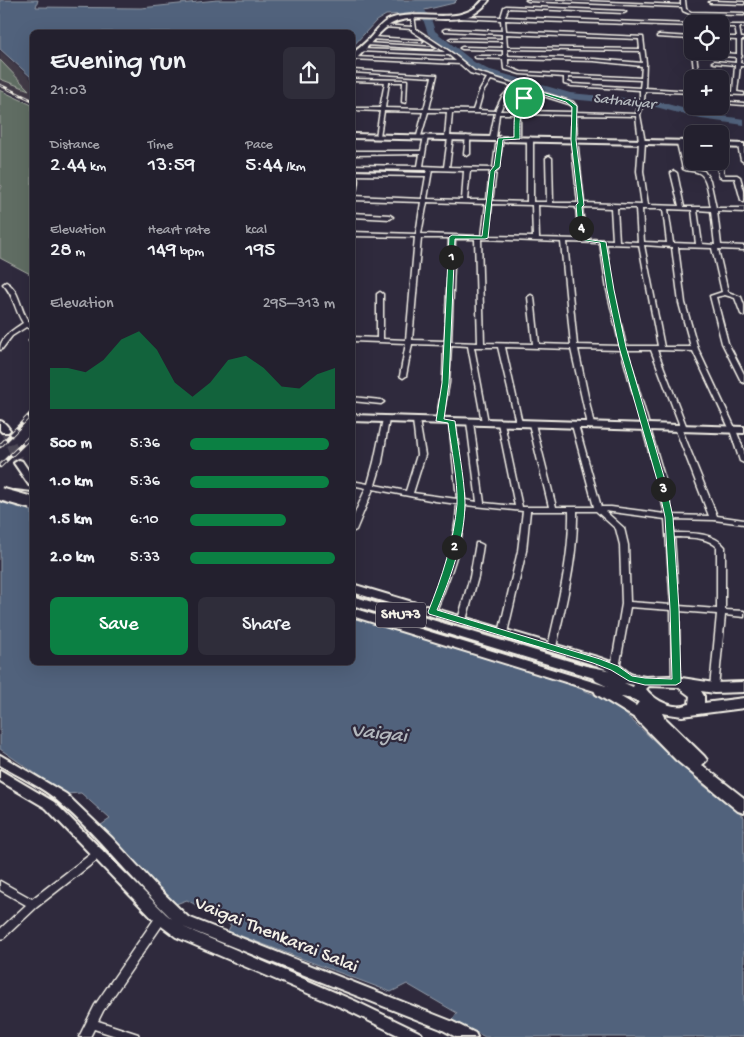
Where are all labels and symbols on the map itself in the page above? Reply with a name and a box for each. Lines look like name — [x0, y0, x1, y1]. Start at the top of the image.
pin — [503, 77, 545, 119]
water label: Sathaiyar — [592, 90, 658, 114]
pin: 4 — [568, 216, 594, 240]
pin: 1 — [438, 244, 464, 270]
pin: 3 — [650, 476, 676, 502]
pin: 2 — [442, 534, 466, 560]
road number: SHU73 — [376, 602, 426, 628]
water label: Vaigai — [350, 720, 411, 751]
street label: Vaigai Thenkarai Salai — [190, 892, 361, 979]

